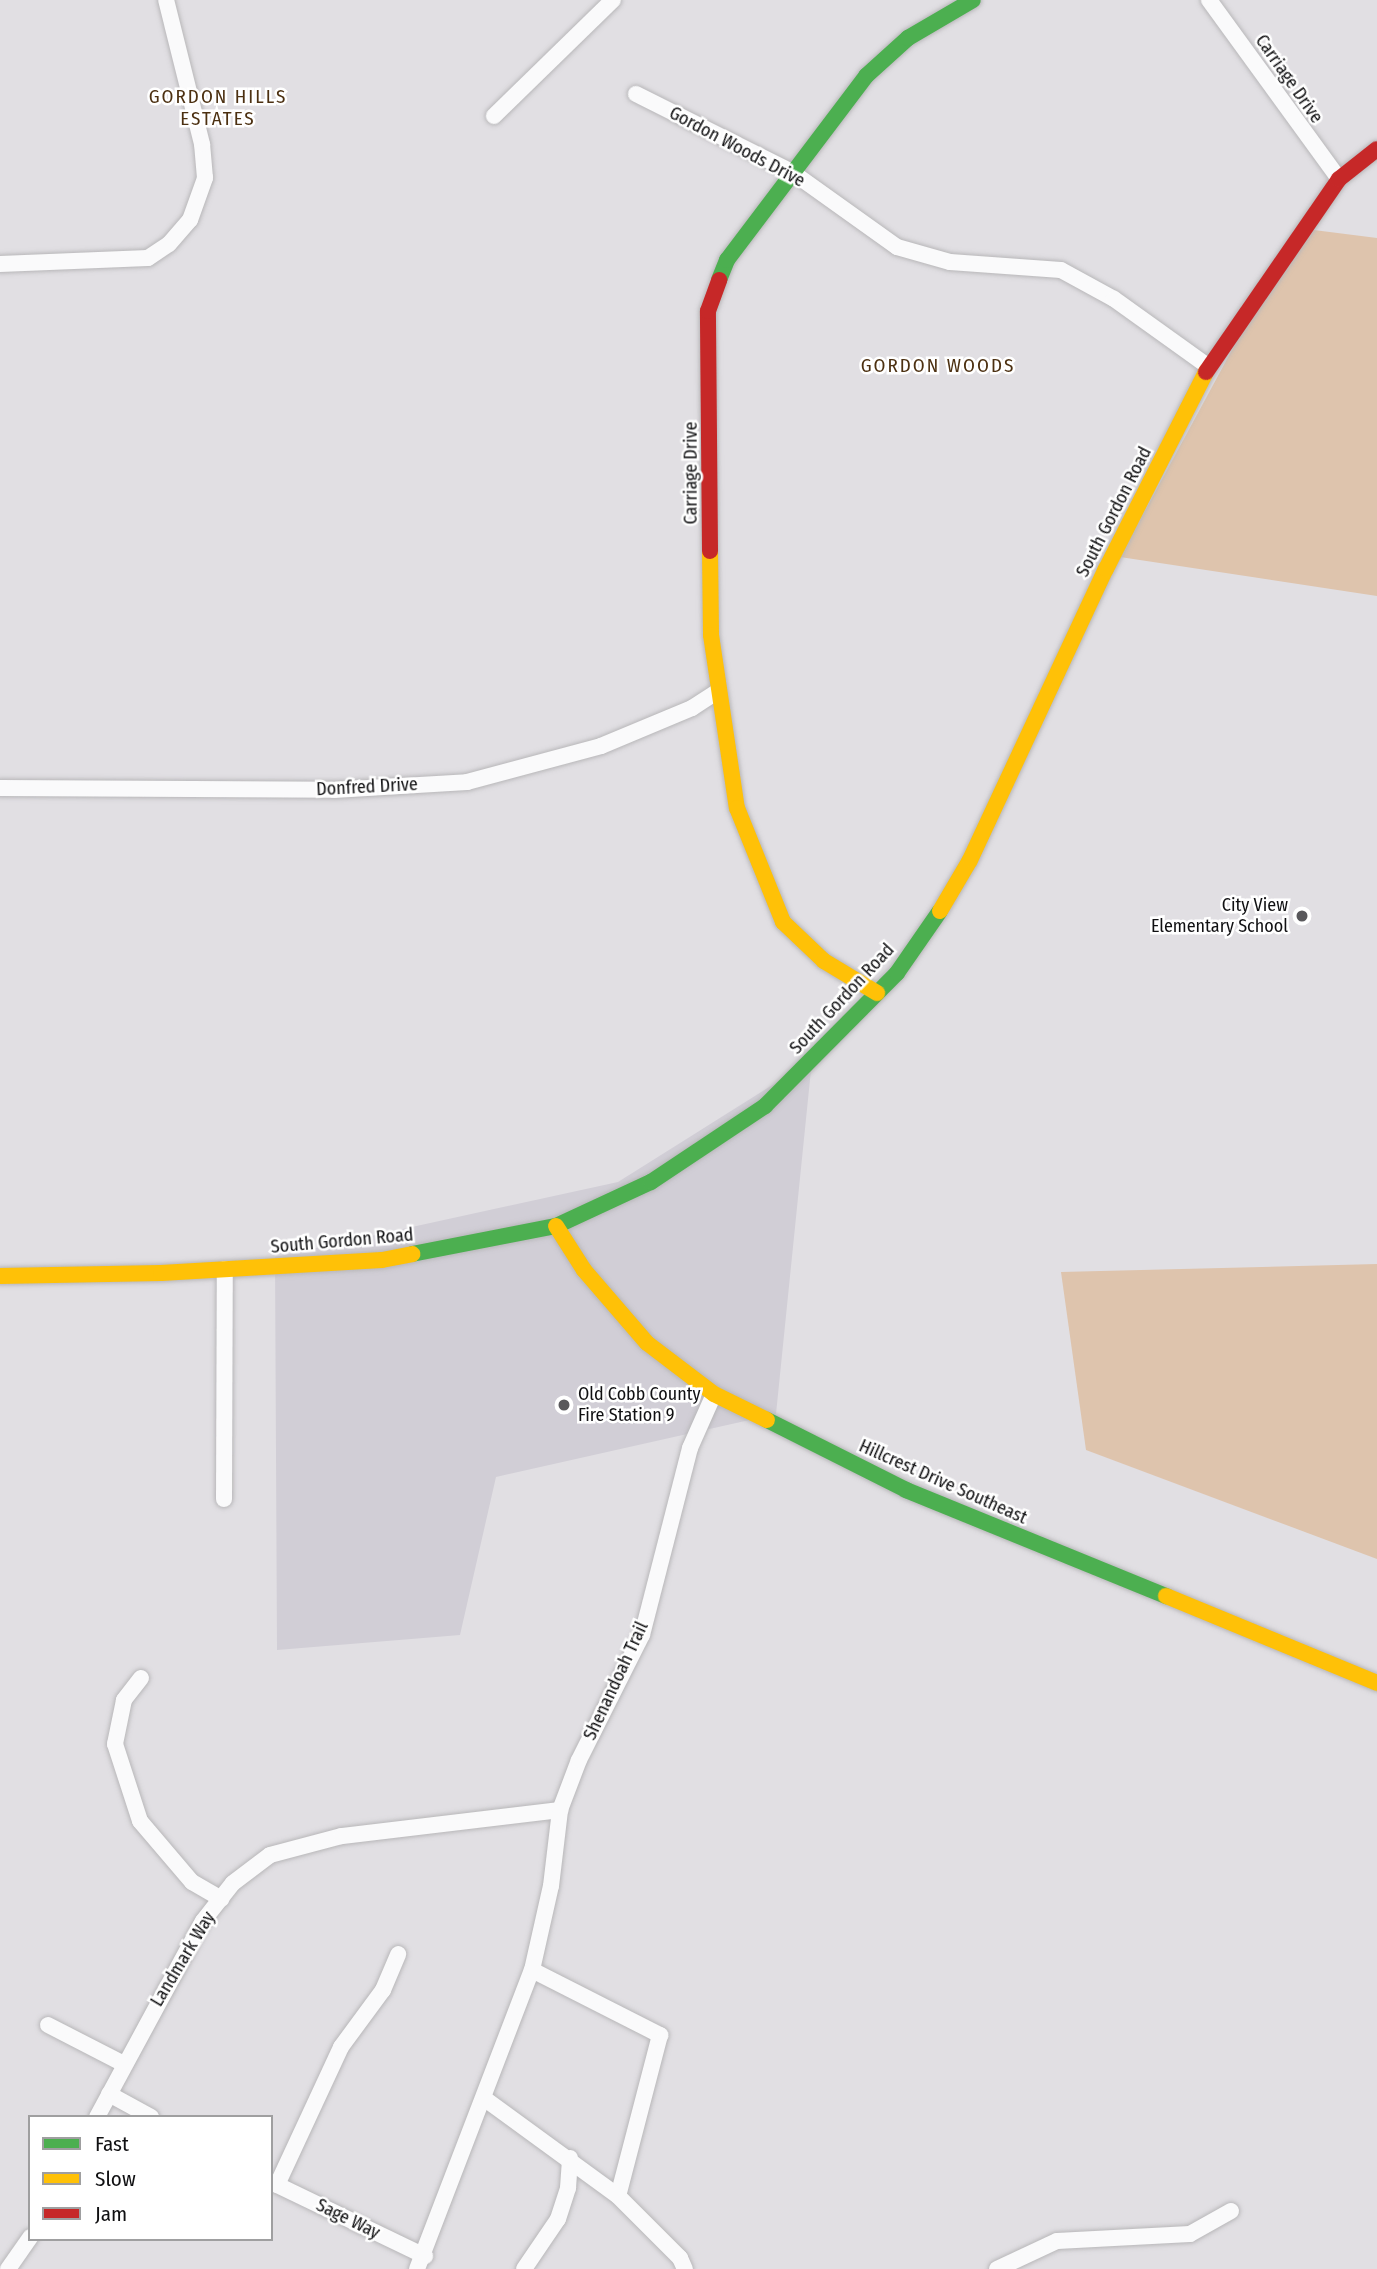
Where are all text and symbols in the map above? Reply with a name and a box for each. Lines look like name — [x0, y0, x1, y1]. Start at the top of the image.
street label: Carriage Drive — [1251, 31, 1327, 127]
district label: GORDON HILLS ESTATES — [150, 86, 286, 130]
street label: Gordon Woods Drive — [666, 102, 808, 192]
district label: GORDON WOODS — [862, 355, 1014, 377]
street label: Carriage Drive — [680, 422, 702, 524]
street label: South Gordon Road — [1072, 443, 1156, 581]
street label: Donfred Drive — [316, 774, 418, 800]
place label: City View Elementary School — [1151, 895, 1288, 937]
marker: City View Elementary School — [1294, 908, 1310, 924]
street label: South Gordon Road — [785, 939, 899, 1059]
street label: South Gordon Road — [270, 1224, 414, 1258]
place label: Old Cobb County Fire Station 9 — [578, 1384, 700, 1426]
marker: Old Cobb County Fire Station 9 — [556, 1397, 572, 1413]
street label: Hillcrest Drive Southeast — [856, 1435, 1030, 1529]
street label: Shenandoah Trail — [579, 1618, 653, 1744]
street label: Landmark Way — [146, 1908, 220, 2010]
legend — [28, 2115, 273, 2241]
text: Fast — [95, 2131, 129, 2157]
text: Slow — [95, 2166, 136, 2192]
street label: Sage Way — [313, 2194, 383, 2244]
text: Jam — [95, 2201, 127, 2227]

